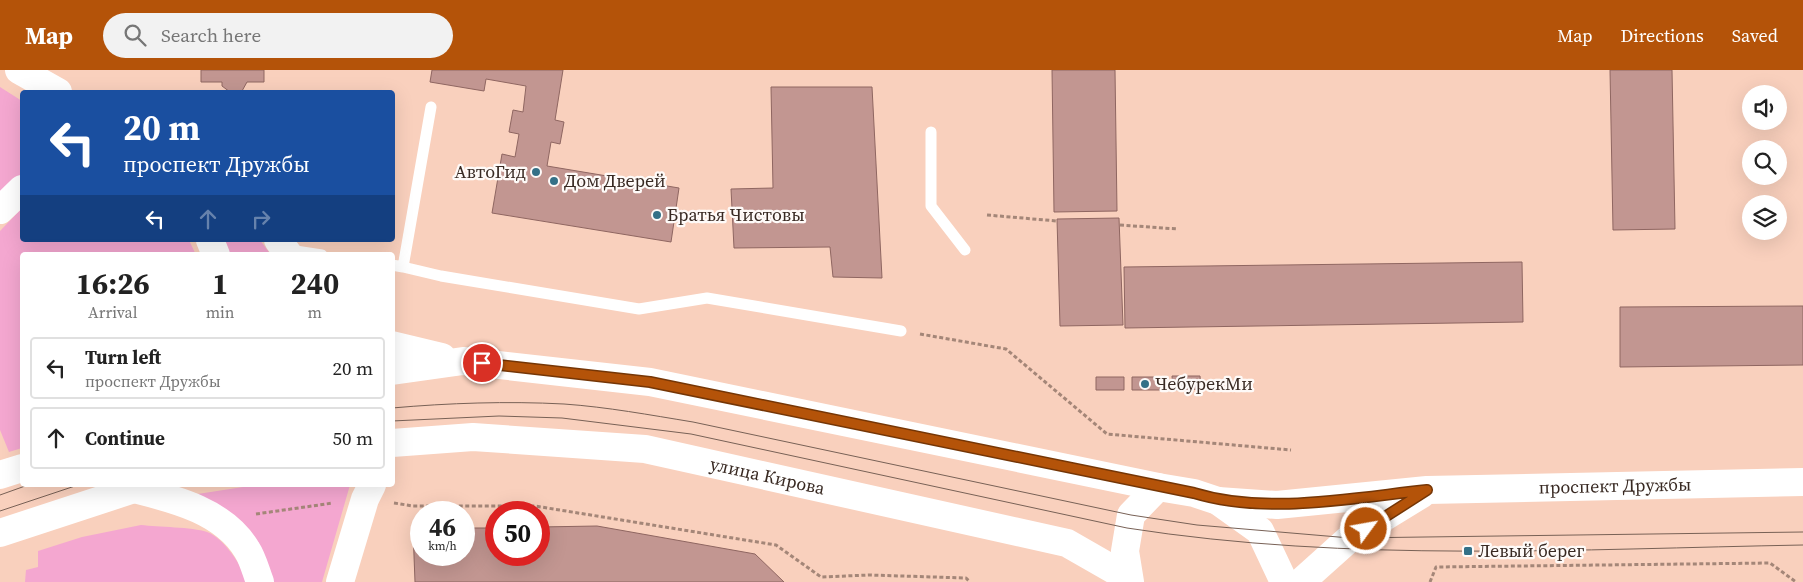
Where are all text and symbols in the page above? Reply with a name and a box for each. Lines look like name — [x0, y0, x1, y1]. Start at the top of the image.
search box — [103, 13, 453, 58]
text: Map — [25, 19, 73, 52]
icon: search — [121, 21, 149, 49]
text: Search here — [161, 22, 261, 48]
text: Map — [1557, 23, 1593, 48]
text: Directions — [1621, 23, 1704, 48]
text: Saved — [1732, 23, 1778, 48]
map controls — [1742, 85, 1787, 240]
button: sound — [1742, 85, 1787, 130]
text: 20 m — [123, 104, 200, 152]
icon: left — [40, 110, 105, 175]
button: search — [1742, 140, 1787, 185]
text: проспект Дружбы — [123, 149, 310, 179]
place label: АвтоГид — [455, 159, 526, 184]
marker: АвтоГид — [530, 166, 542, 178]
place label: Дом Дверей — [564, 168, 666, 193]
marker: Дом Дверей — [548, 175, 560, 187]
button: layers — [1742, 195, 1787, 240]
place label: Братья Чистовы — [667, 202, 805, 227]
icon: left — [141, 205, 169, 233]
icon: ahead — [194, 205, 222, 233]
icon: right — [247, 205, 275, 233]
marker: Братья Чистовы — [651, 209, 663, 221]
text: 16:26 — [76, 263, 150, 304]
text: 1 — [212, 263, 228, 304]
text: 240 — [290, 263, 339, 304]
text: Arrival — [88, 301, 138, 323]
text: min — [206, 301, 235, 323]
text: m — [308, 301, 322, 323]
pin — [461, 342, 503, 384]
text: Turn left — [85, 344, 161, 370]
icon: arrive — [468, 349, 496, 377]
icon: left — [42, 354, 70, 382]
text: 20 m — [332, 355, 373, 381]
text: проспект Дружбы — [85, 370, 221, 392]
place label: ЧебурекМи — [1155, 371, 1253, 396]
marker: ЧебурекМи — [1139, 378, 1151, 390]
icon: ahead — [42, 424, 70, 452]
text: Continue — [85, 425, 165, 451]
text: 50 m — [332, 425, 373, 451]
street label: улица Кирова — [708, 451, 828, 501]
street label: проспект Дружбы — [1538, 471, 1692, 500]
speed limit sign: 50 — [485, 501, 550, 566]
position arrow — [1339, 502, 1391, 554]
text: 46 — [429, 510, 456, 544]
text: km/h — [428, 538, 457, 554]
place label: Левый берег — [1478, 538, 1584, 563]
marker: Левый берег — [1462, 545, 1474, 557]

